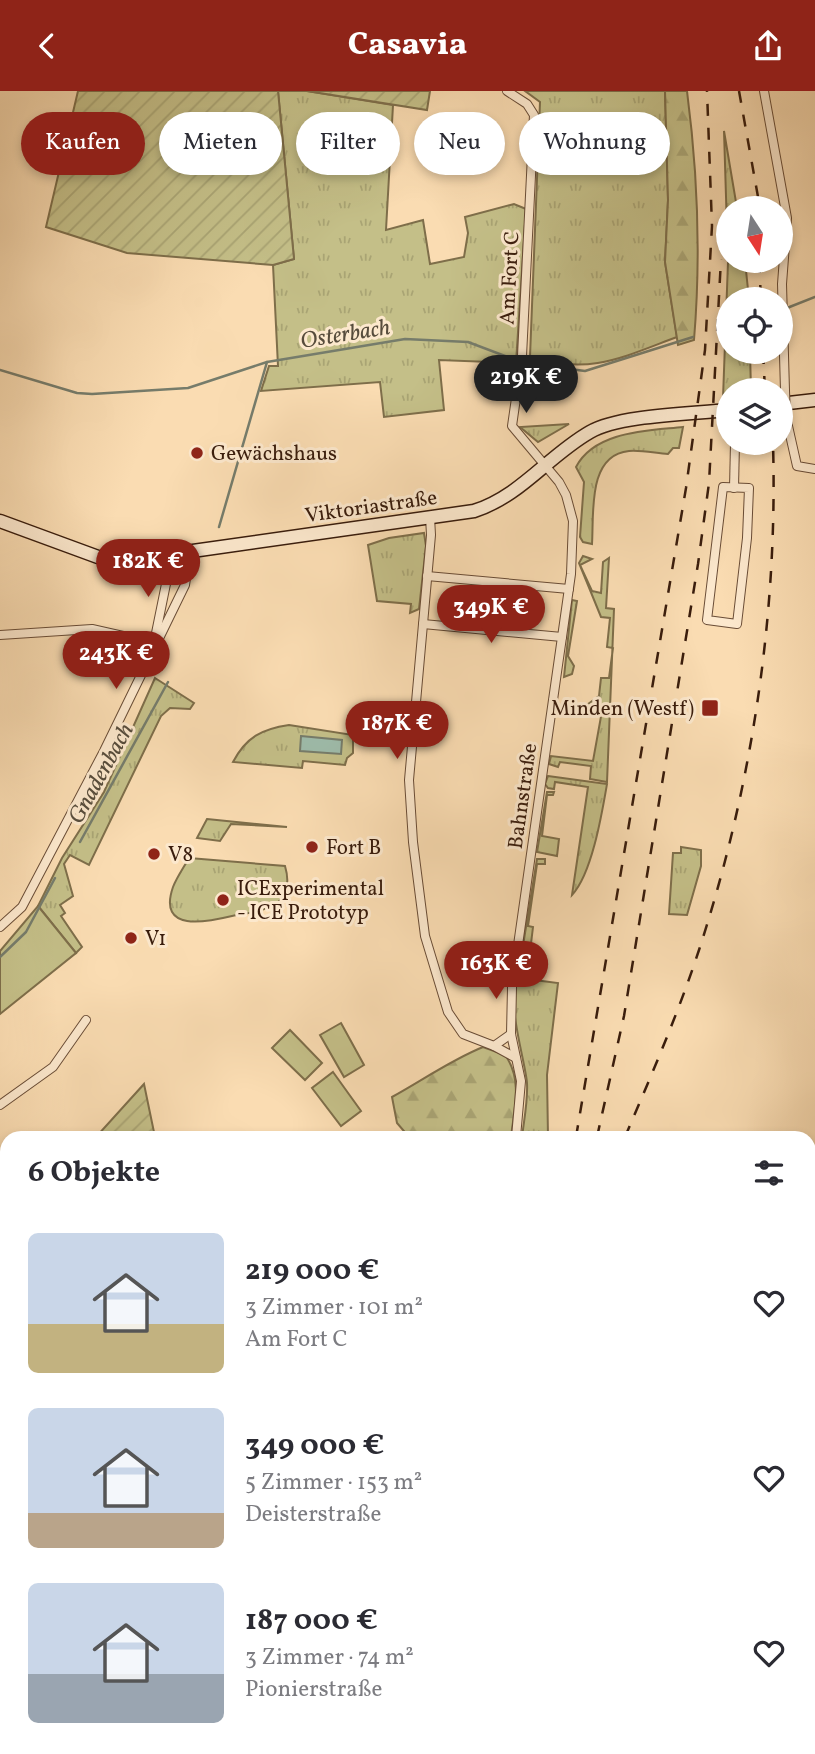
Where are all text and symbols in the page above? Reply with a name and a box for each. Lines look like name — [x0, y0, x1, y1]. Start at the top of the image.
text: Casavia — [348, 24, 467, 68]
icon: back — [28, 27, 66, 65]
icon: share — [749, 27, 787, 65]
chip: Kaufen — [21, 112, 145, 175]
chip: Mieten — [159, 112, 282, 175]
chip: Filter — [296, 112, 400, 175]
chip: Neu — [414, 112, 505, 175]
chip: Wohnung — [519, 112, 670, 175]
north arrow — [716, 196, 793, 273]
map controls — [716, 196, 793, 455]
street label: Am Fort C — [494, 231, 527, 326]
button: locate — [716, 287, 793, 364]
water label: Osterbach — [298, 312, 393, 358]
pin: 219K € — [469, 355, 583, 415]
text: 219K € — [490, 362, 562, 394]
button: layers — [716, 378, 793, 455]
place label: Gewächshaus — [211, 440, 337, 469]
marker: Gewächshaus — [189, 445, 205, 461]
street label: Viktoriastraße — [303, 484, 439, 531]
pin: 182K € — [91, 539, 205, 599]
text: 182K € — [112, 546, 184, 578]
pin: 349K € — [434, 585, 548, 645]
text: 349K € — [453, 592, 529, 624]
pin: 243K € — [59, 631, 173, 691]
text: 243K € — [79, 638, 153, 670]
place label: Minden (Westf) — [551, 695, 694, 724]
marker: Minden (Westf) — [700, 698, 720, 718]
pin: 187K € — [340, 701, 454, 761]
text: 187K € — [362, 708, 432, 740]
water label: Gnadenbach — [61, 718, 143, 830]
street label: Bahnstraße — [502, 741, 545, 851]
place label: Fort B — [326, 834, 381, 863]
marker: Fort B — [304, 839, 320, 855]
place label: V8 — [168, 841, 193, 870]
marker: V8 — [146, 846, 162, 862]
place label: ICExperimental - ICE Prototyp — [237, 875, 384, 928]
marker: ICExperimental - ICE Prototyp — [215, 892, 231, 908]
place label: V1 — [145, 925, 167, 954]
marker: V1 — [123, 930, 139, 946]
pin: 163K € — [439, 941, 553, 1001]
text: 163K € — [460, 948, 532, 980]
text: 6 Objekte — [28, 1152, 160, 1194]
icon: filters — [750, 1154, 788, 1192]
text: 219 000 € — [245, 1250, 379, 1292]
icon: home — [84, 1261, 168, 1345]
icon: heart — [750, 1284, 788, 1322]
text: 3 Zimmer · 101 m² — [245, 1292, 423, 1324]
text: Am Fort C — [245, 1324, 347, 1356]
text: 349 000 € — [245, 1425, 384, 1467]
icon: home — [84, 1436, 168, 1520]
icon: heart — [750, 1459, 788, 1497]
text: 5 Zimmer · 153 m² — [245, 1467, 422, 1499]
text: Deisterstraße — [245, 1499, 382, 1531]
text: 187 000 € — [245, 1600, 378, 1642]
icon: home — [84, 1611, 168, 1695]
icon: heart — [750, 1634, 788, 1672]
text: 3 Zimmer · 74 m² — [245, 1642, 414, 1674]
text: Pionierstraße — [245, 1674, 382, 1706]

